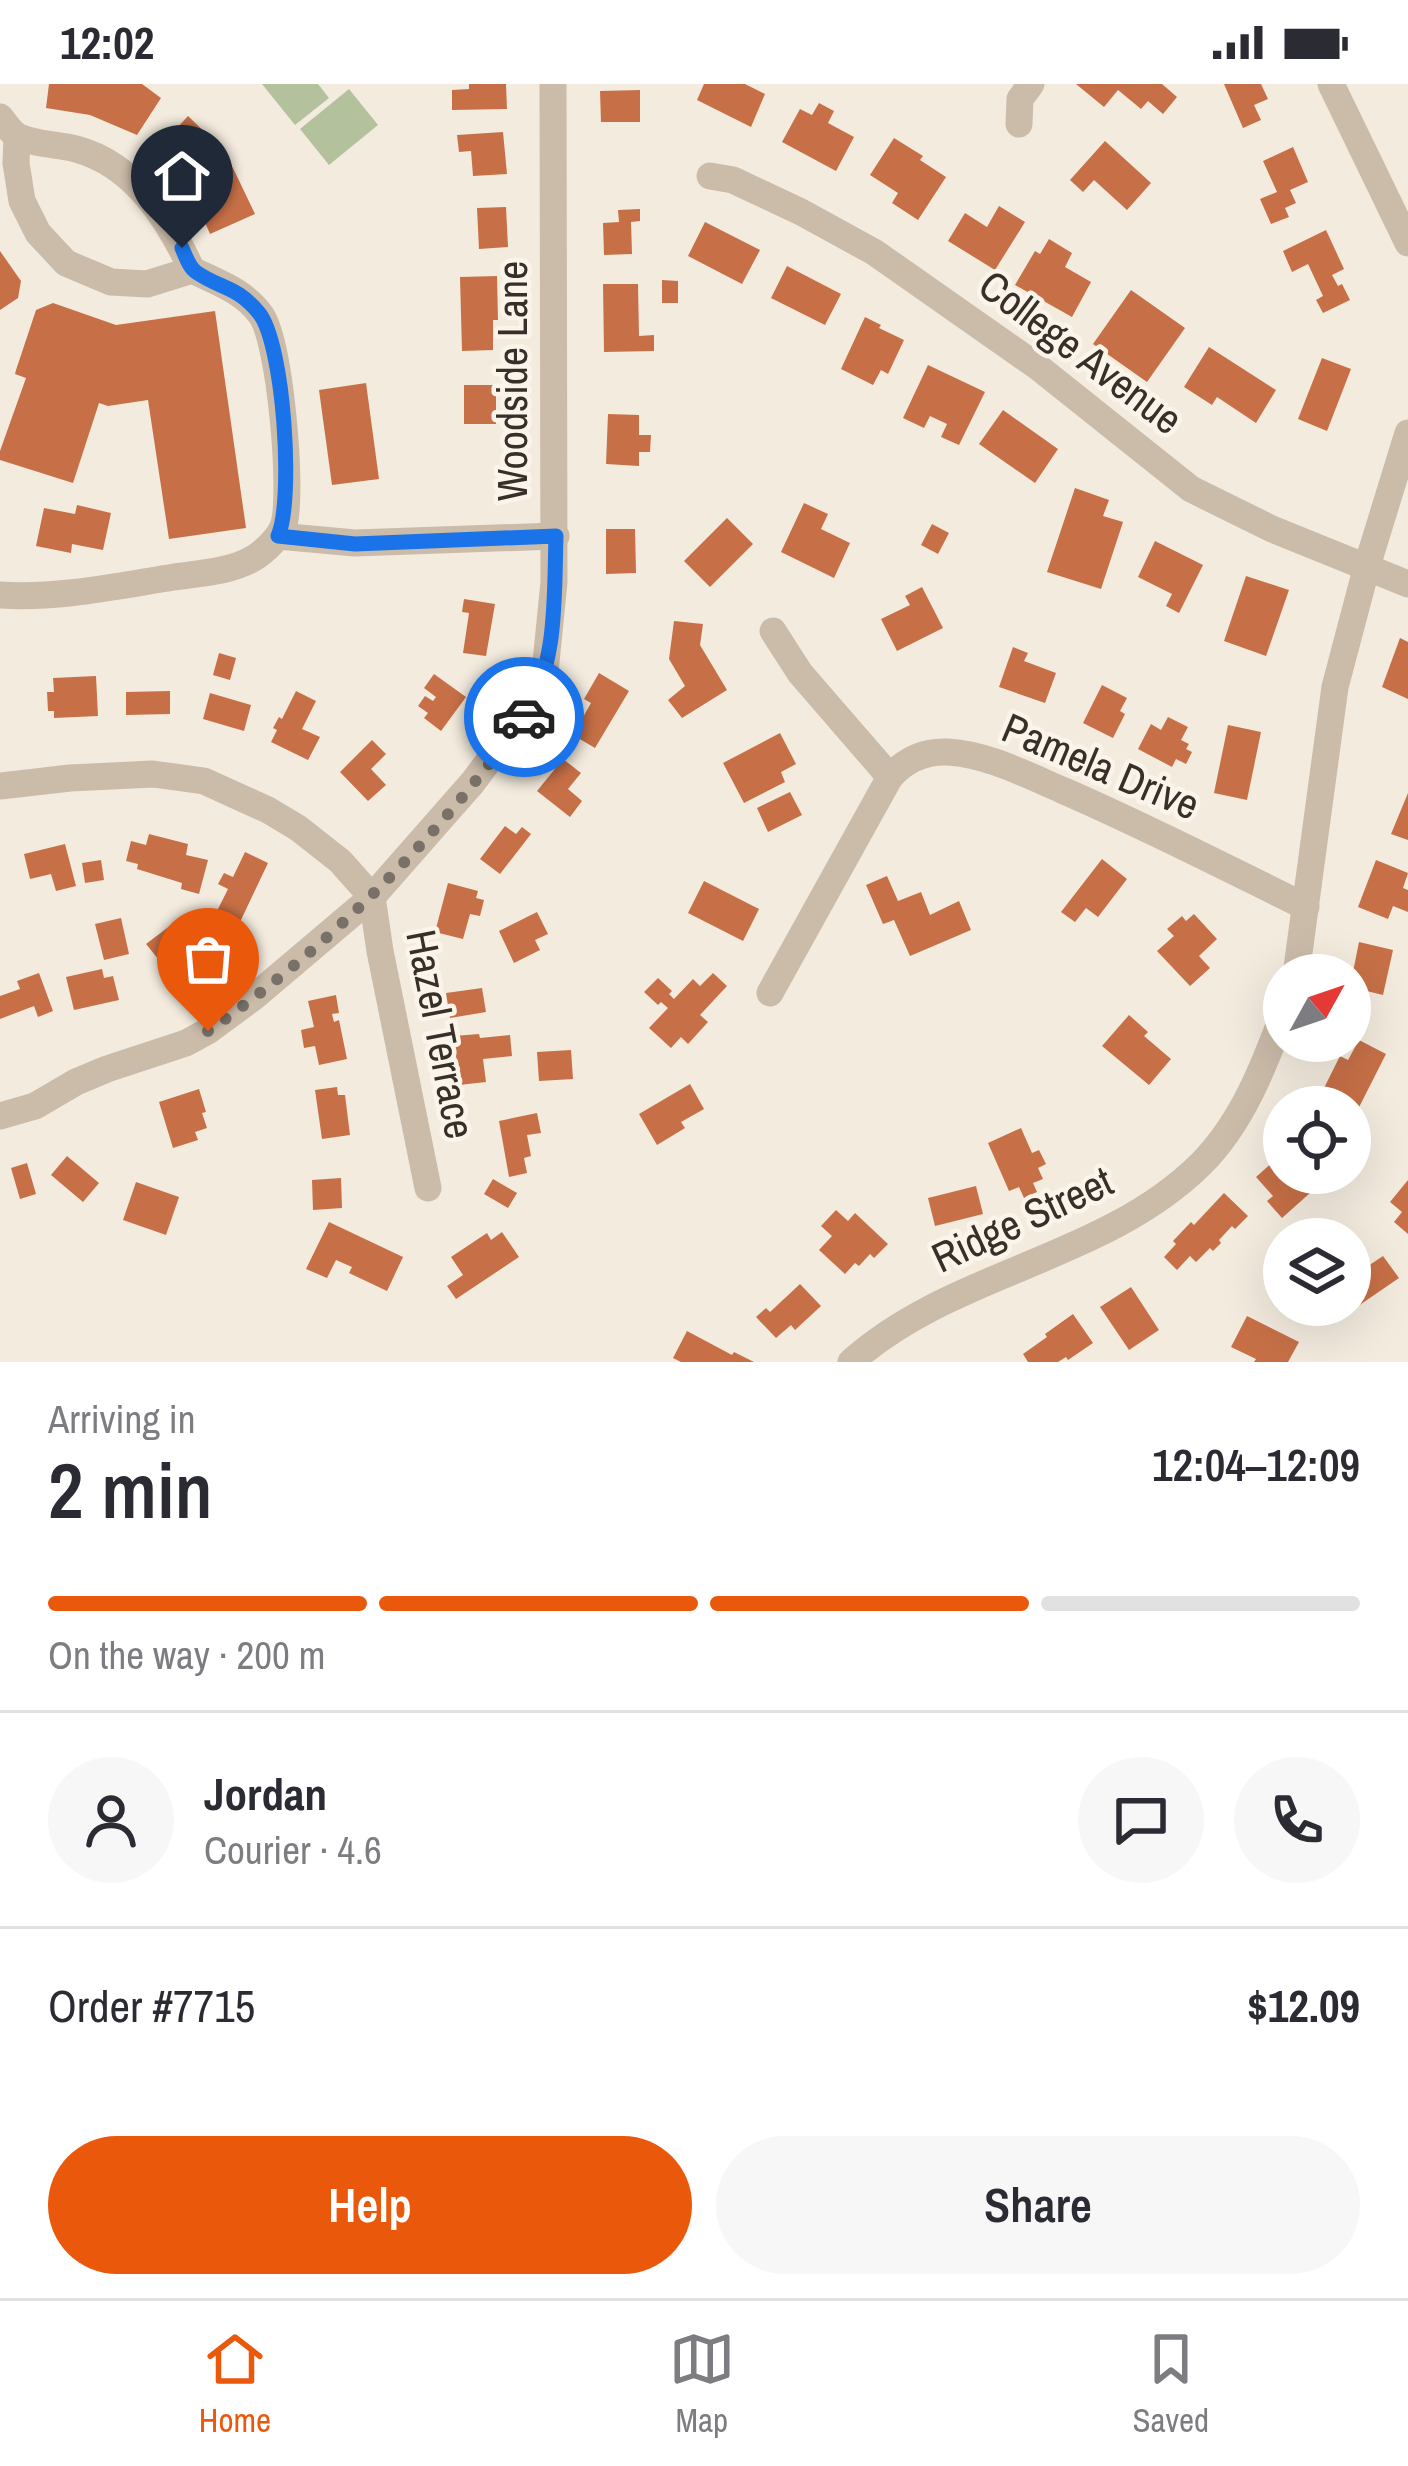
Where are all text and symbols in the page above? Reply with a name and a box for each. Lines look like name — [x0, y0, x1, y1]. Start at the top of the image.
text: 12:02 — [60, 12, 154, 73]
pin — [131, 125, 233, 248]
icon: home — [149, 143, 215, 209]
street label: College Avenue — [968, 257, 1194, 447]
street label: Woodside Lane — [484, 261, 540, 501]
courier — [464, 657, 584, 777]
icon: car — [491, 684, 557, 750]
street label: Pamela Drive — [994, 699, 1208, 833]
pin — [157, 908, 259, 1031]
street label: Hazel Terrace — [393, 925, 489, 1143]
icon: bag — [175, 926, 241, 992]
north arrow — [1263, 954, 1371, 1062]
map controls — [1263, 954, 1371, 1326]
button: locate — [1263, 1086, 1371, 1194]
street label: Ridge Street — [923, 1153, 1121, 1285]
button: layers — [1263, 1218, 1371, 1326]
text: Arriving in — [48, 1393, 196, 1445]
text: 12:04–12:09 — [1152, 1434, 1360, 1495]
text: 2 min — [48, 1437, 213, 1542]
text: On the way · 200 m — [48, 1629, 325, 1681]
button: person — [48, 1757, 174, 1883]
button: chat — [1078, 1757, 1204, 1883]
button: phone — [1234, 1757, 1360, 1883]
text: Jordan — [204, 1763, 327, 1824]
text: Courier · 4.6 — [204, 1824, 382, 1876]
text: Order #7715 — [48, 1975, 255, 2036]
text: $12.09 — [1247, 1975, 1360, 2036]
button: Help — [48, 2136, 692, 2274]
button: Share — [716, 2136, 1360, 2274]
tab: Home — [199, 2326, 271, 2442]
tab: Map — [669, 2326, 735, 2442]
tab: Saved — [1132, 2326, 1209, 2442]

